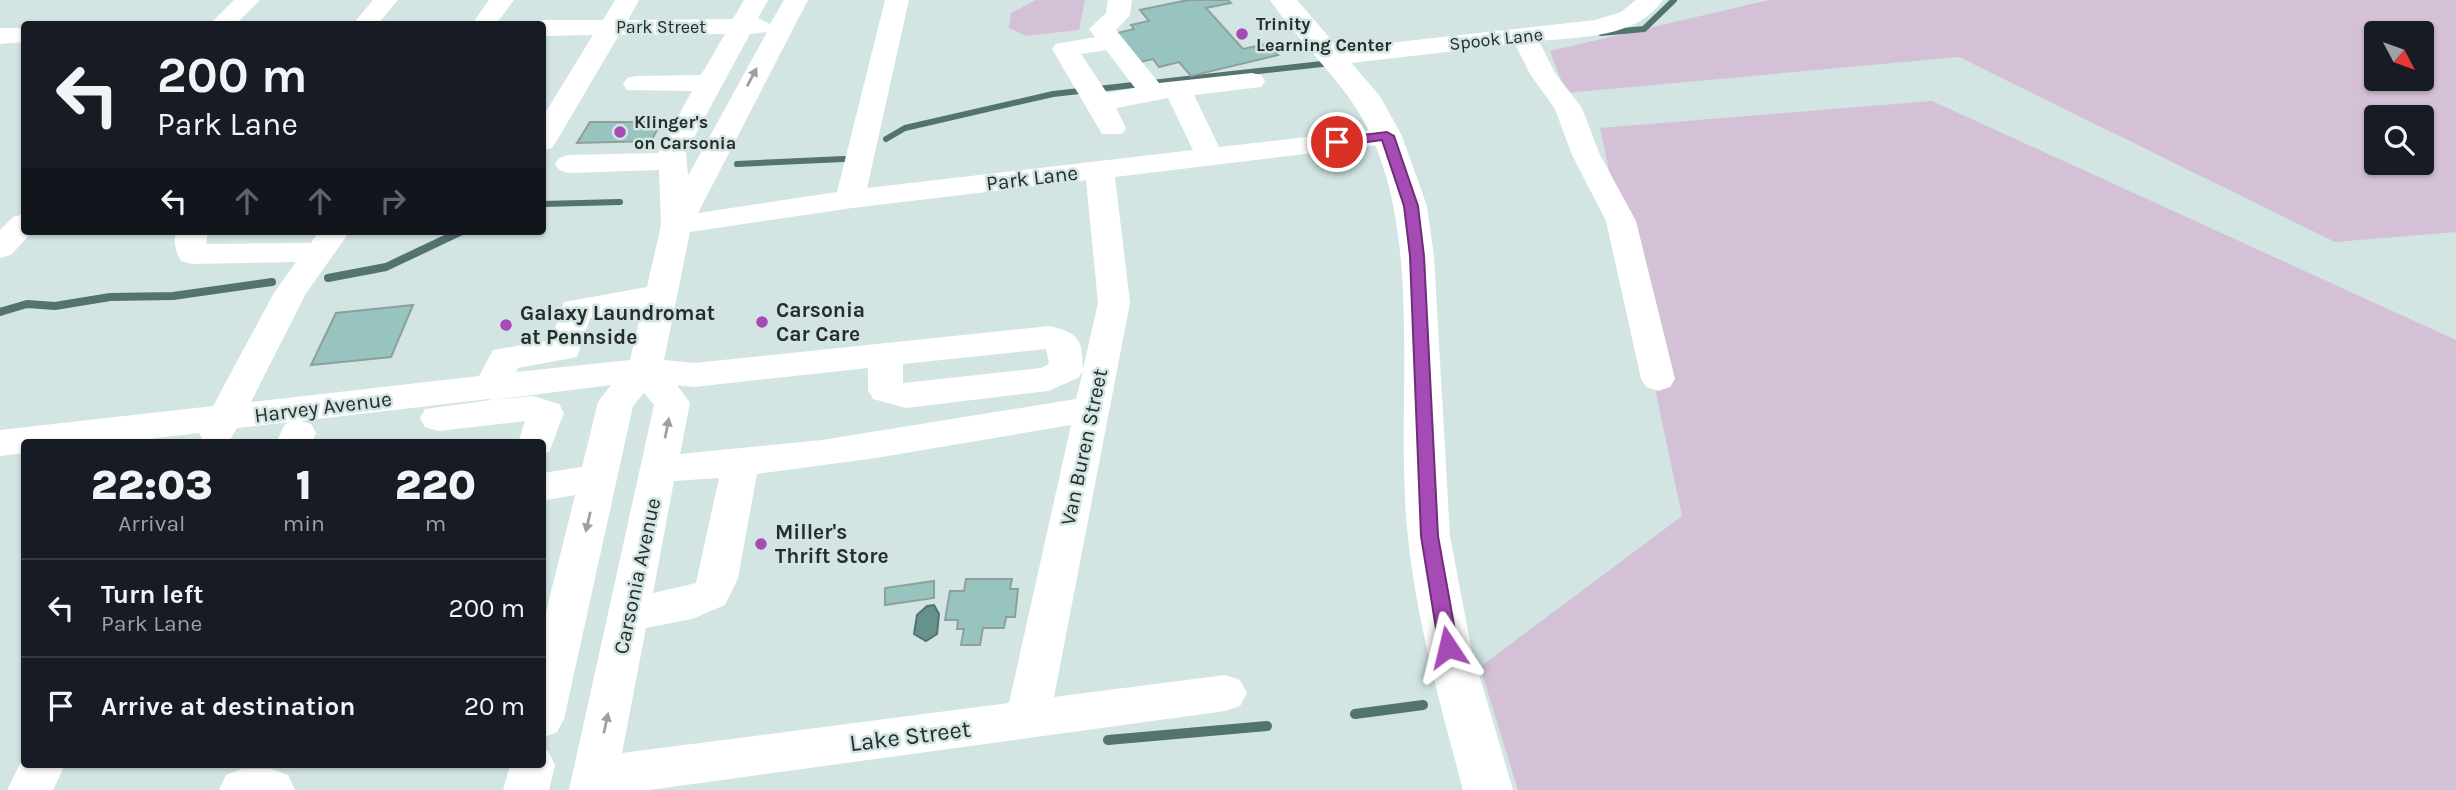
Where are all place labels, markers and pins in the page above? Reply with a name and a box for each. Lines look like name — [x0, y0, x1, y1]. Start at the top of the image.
place label: Trinity Learning Center — [1256, 13, 1391, 56]
marker: Trinity Learning Center — [1234, 26, 1250, 42]
place label: Klinger's on Carsonia — [634, 111, 736, 154]
pin — [1307, 112, 1367, 172]
marker: Klinger's on Carsonia — [612, 124, 628, 140]
place label: Carsonia Car Care — [776, 298, 865, 346]
place label: Galaxy Laundromat at Pennside — [520, 301, 715, 349]
marker: Carsonia Car Care — [754, 314, 770, 330]
marker: Galaxy Laundromat at Pennside — [498, 317, 514, 333]
place label: Miller's Thrift Store — [775, 520, 889, 568]
marker: Miller's Thrift Store — [753, 536, 769, 552]

